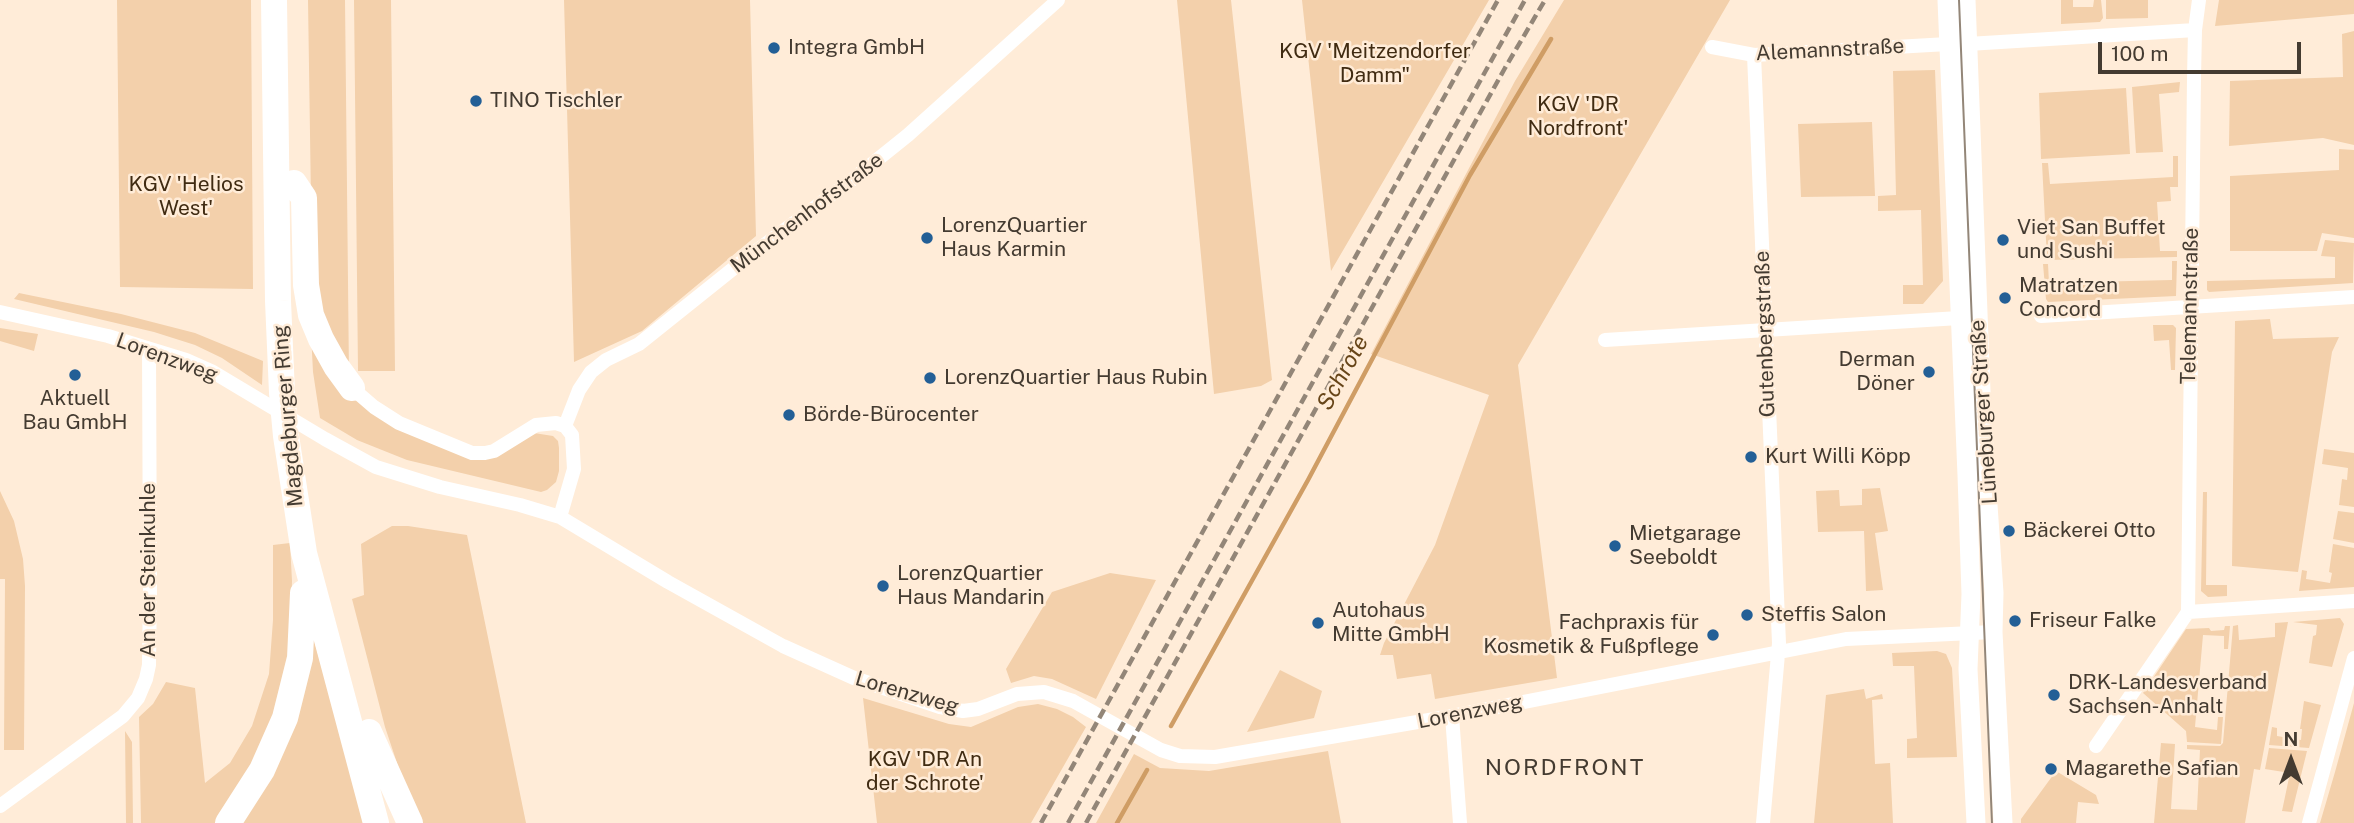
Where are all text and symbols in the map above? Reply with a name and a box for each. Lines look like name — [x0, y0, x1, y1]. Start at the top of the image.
scale bar — [2102, 28, 2305, 72]
street label: Alemannstraße — [1755, 34, 1905, 66]
place label: Integra GmbH — [788, 35, 925, 61]
park label: KGV 'Meitzendorfer Damm" — [1279, 39, 1471, 89]
marker: Integra GmbH — [766, 40, 782, 56]
text: 100 m — [2111, 41, 2168, 66]
place label: TINO Tischler — [490, 88, 622, 114]
park label: KGV 'DR Nordfront' — [1528, 92, 1628, 142]
marker: TINO Tischler — [468, 93, 484, 109]
street label: Münchenhofstraße — [726, 147, 888, 279]
park label: KGV 'Helios West' — [128, 172, 244, 222]
place label: LorenzQuartier Haus Karmin — [941, 213, 1088, 263]
place label: Viet San Buffet und Sushi — [2017, 215, 2166, 265]
street label: Telemannstraße — [2176, 227, 2204, 385]
marker: LorenzQuartier Haus Karmin — [919, 230, 935, 246]
marker: Viet San Buffet und Sushi — [1995, 232, 2011, 248]
street label: Gutenbergstraße — [1749, 250, 1781, 418]
place label: Matratzen Concord — [2019, 273, 2118, 323]
marker: Matratzen Concord — [1997, 290, 2013, 306]
street label: Lüneburger Straße — [1965, 319, 2003, 505]
street label: Magdeburger Ring — [267, 324, 309, 508]
street label: Lorenzweg — [113, 328, 221, 388]
water label: Schrote — [1311, 331, 1375, 415]
place label: Derman Döner — [1838, 347, 1915, 397]
marker: Derman Döner — [1921, 364, 1937, 380]
place label: LorenzQuartier Haus Rubin — [944, 365, 1208, 391]
marker: Aktuell Bau GmbH — [67, 367, 83, 383]
marker: LorenzQuartier Haus Rubin — [922, 370, 938, 386]
place label: Aktuell Bau GmbH — [22, 386, 128, 436]
place label: Börde-Bürocenter — [803, 402, 979, 428]
marker: Börde-Bürocenter — [781, 407, 797, 423]
place label: Kurt Willi Köpp — [1765, 444, 1911, 470]
marker: Kurt Willi Köpp — [1743, 449, 1759, 465]
street label: An der Steinkuhle — [136, 483, 162, 657]
place label: Bäckerei Otto — [2023, 518, 2156, 544]
place label: Mietgarage Seeboldt — [1629, 521, 1741, 571]
marker: Bäckerei Otto — [2001, 523, 2017, 539]
marker: Mietgarage Seeboldt — [1607, 538, 1623, 554]
place label: LorenzQuartier Haus Mandarin — [897, 561, 1045, 611]
marker: LorenzQuartier Haus Mandarin — [875, 578, 891, 594]
place label: Autohaus Mitte GmbH — [1332, 598, 1450, 648]
place label: Steffis Salon — [1761, 602, 1886, 628]
marker: Steffis Salon — [1739, 607, 1755, 623]
place label: Friseur Falke — [2029, 608, 2156, 634]
place label: Fachpraxis für Kosmetik & Fußpflege — [1483, 610, 1699, 660]
marker: Friseur Falke — [2007, 613, 2023, 629]
marker: Autohaus Mitte GmbH — [1310, 615, 1326, 631]
marker: Fachpraxis für Kosmetik & Fußpflege — [1705, 627, 1721, 643]
street label: Lorenzweg — [852, 666, 962, 720]
place label: DRK-Landesverband Sachsen-Anhalt — [2068, 670, 2267, 720]
marker: DRK-Landesverband Sachsen-Anhalt — [2046, 687, 2062, 703]
street label: Lorenzweg — [1415, 689, 1525, 735]
north arrow — [2256, 725, 2326, 795]
text: N — [2284, 728, 2298, 750]
park label: KGV 'DR An der Schrote' — [866, 747, 984, 797]
district label: NORDFRONT — [1486, 754, 1644, 782]
place label: Magarethe Safian — [2065, 756, 2239, 782]
marker: Magarethe Safian — [2043, 761, 2059, 777]

